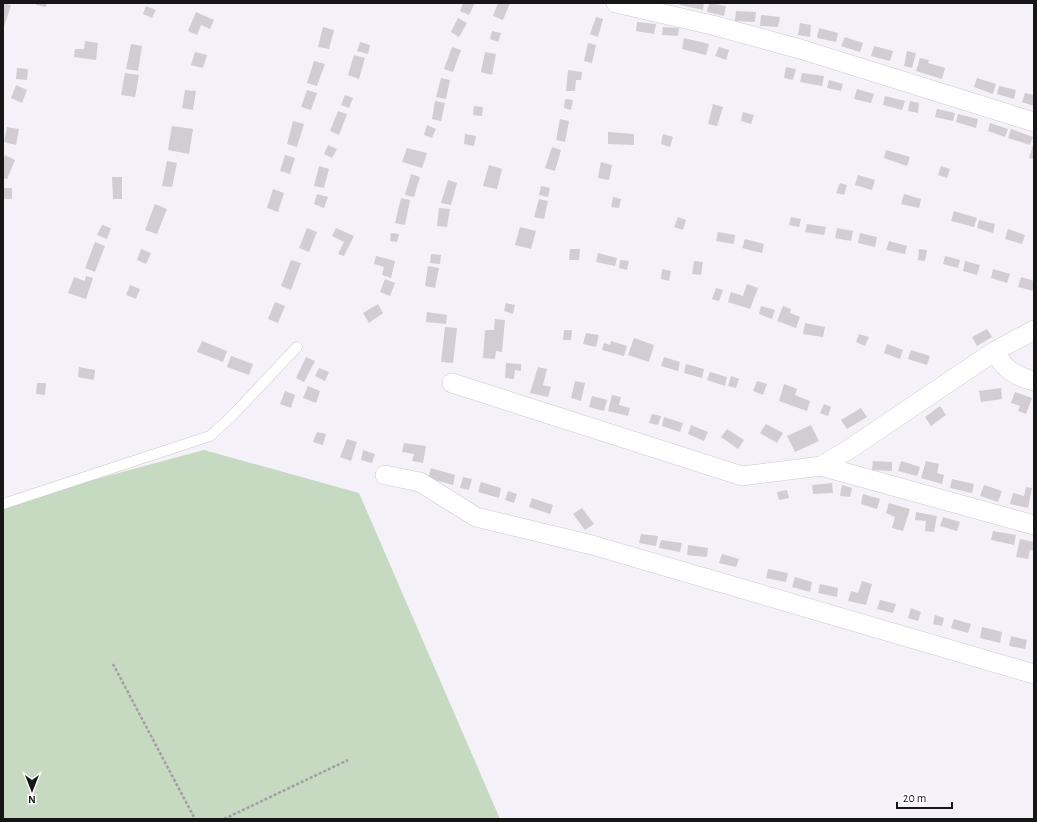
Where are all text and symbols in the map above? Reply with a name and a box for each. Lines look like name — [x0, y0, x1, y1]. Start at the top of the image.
north arrow — [12, 770, 52, 810]
scale bar — [897, 784, 952, 810]
text: 20 m — [903, 792, 926, 804]
text: N — [28, 794, 36, 805]

